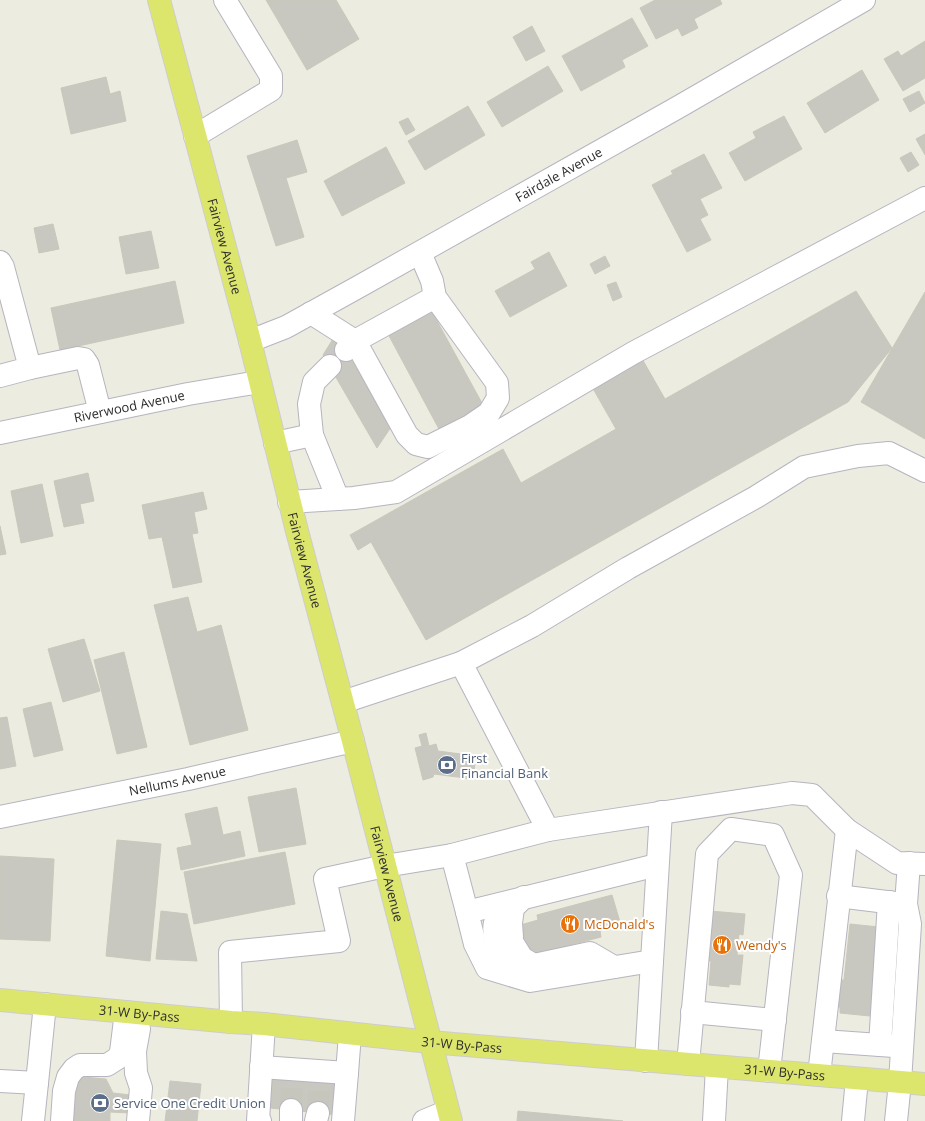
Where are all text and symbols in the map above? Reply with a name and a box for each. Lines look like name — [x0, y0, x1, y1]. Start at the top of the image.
street label: Fairdale Avenue — [512, 143, 605, 206]
street label: Fairview Avenue — [203, 196, 246, 296]
street label: Riverwood Avenue — [72, 386, 186, 426]
street label: Fairview Avenue — [284, 510, 326, 610]
place label: First Financial Bank — [461, 749, 548, 782]
bank icon: First Financial Bank — [436, 754, 458, 776]
street label: Nellums Avenue — [127, 762, 228, 800]
street label: Fairview Avenue — [366, 824, 408, 924]
restaurant icon: McDonald's — [559, 913, 581, 935]
place label: McDonald's — [584, 915, 655, 933]
restaurant icon: Wendy's — [711, 934, 733, 956]
place label: Wendy's — [736, 936, 787, 954]
street label: 31-W By-Pass — [98, 1000, 181, 1026]
street label: 31-W By-Pass — [420, 1032, 503, 1057]
street label: 31-W By-Pass — [744, 1060, 826, 1084]
bank icon: Service One Credit Union — [89, 1092, 111, 1114]
place label: Service One Credit Union — [114, 1094, 266, 1112]

